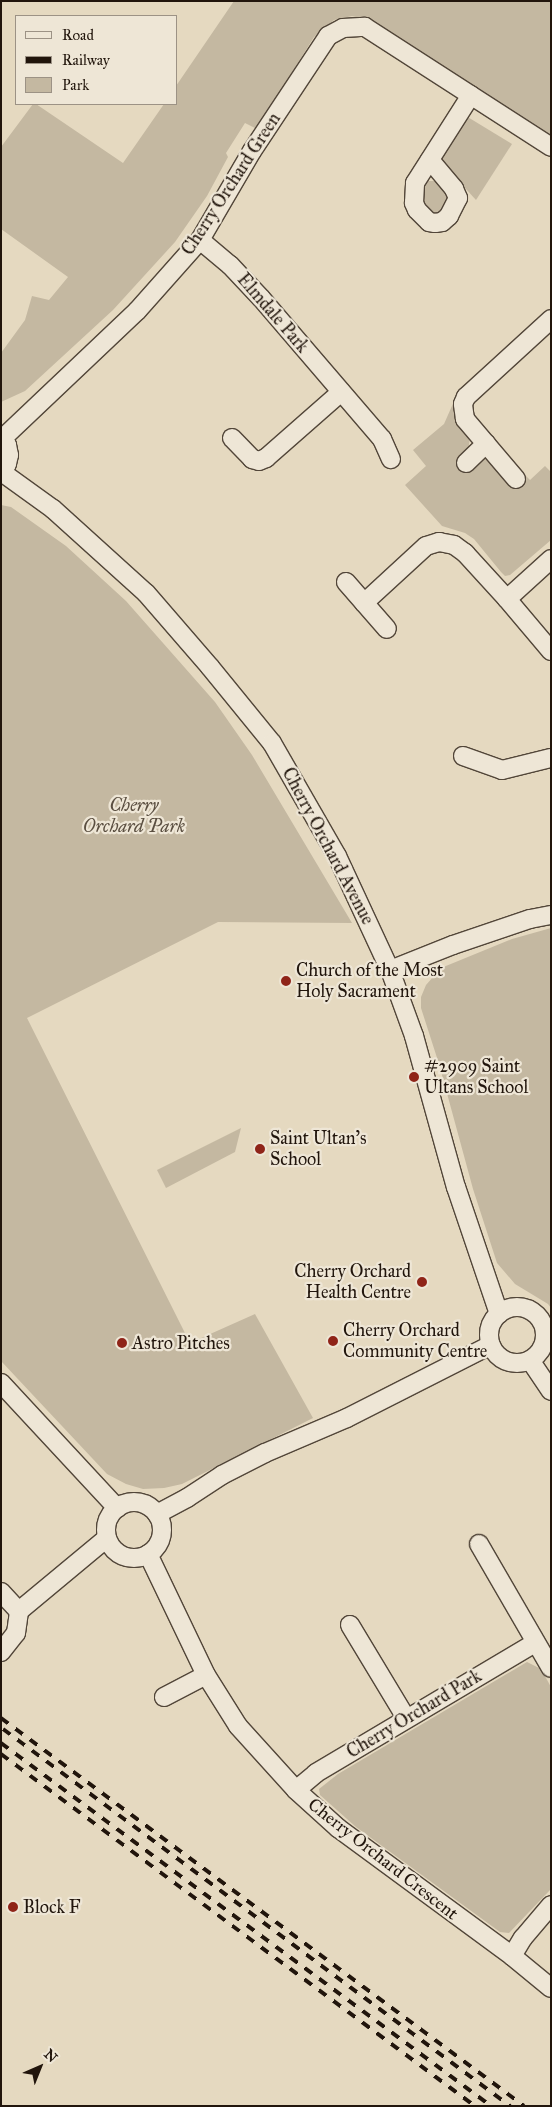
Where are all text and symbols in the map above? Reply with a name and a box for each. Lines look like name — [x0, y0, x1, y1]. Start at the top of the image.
legend — [15, 15, 178, 105]
text: Road — [62, 26, 94, 44]
text: Railway — [62, 51, 110, 69]
text: Park — [62, 76, 89, 94]
street label: Cherry Orchard Green — [177, 109, 285, 259]
street label: Elmdale Park — [233, 269, 313, 357]
street label: Cherry Orchard Avenue — [277, 764, 379, 928]
park label: Cherry Orchard Park — [83, 795, 185, 838]
place label: Church of the Most Holy Sacrament — [296, 960, 443, 1002]
marker: Church of the Most Holy Sacrament — [280, 975, 292, 987]
place label: #2909 Saint Ultans School — [424, 1056, 528, 1098]
marker: #2909 Saint Ultans School — [408, 1071, 420, 1083]
place label: Saint Ultan’s School — [270, 1128, 366, 1170]
marker: Saint Ultan’s School — [254, 1143, 266, 1155]
place label: Cherry Orchard Health Centre — [294, 1261, 411, 1304]
marker: Cherry Orchard Health Centre — [415, 1275, 429, 1289]
place label: Cherry Orchard Community Centre — [343, 1320, 487, 1362]
place label: Astro Pitches — [132, 1332, 230, 1354]
marker: Cherry Orchard Community Centre — [327, 1335, 339, 1347]
marker: Astro Pitches — [116, 1337, 128, 1349]
street label: Cherry Orchard Park — [343, 1665, 485, 1763]
street label: Cherry Orchard Crescent — [304, 1794, 462, 1924]
place label: Block F — [23, 1896, 80, 1918]
marker: Block F — [7, 1901, 19, 1913]
north arrow — [15, 2042, 65, 2092]
text: N — [41, 2046, 61, 2066]

